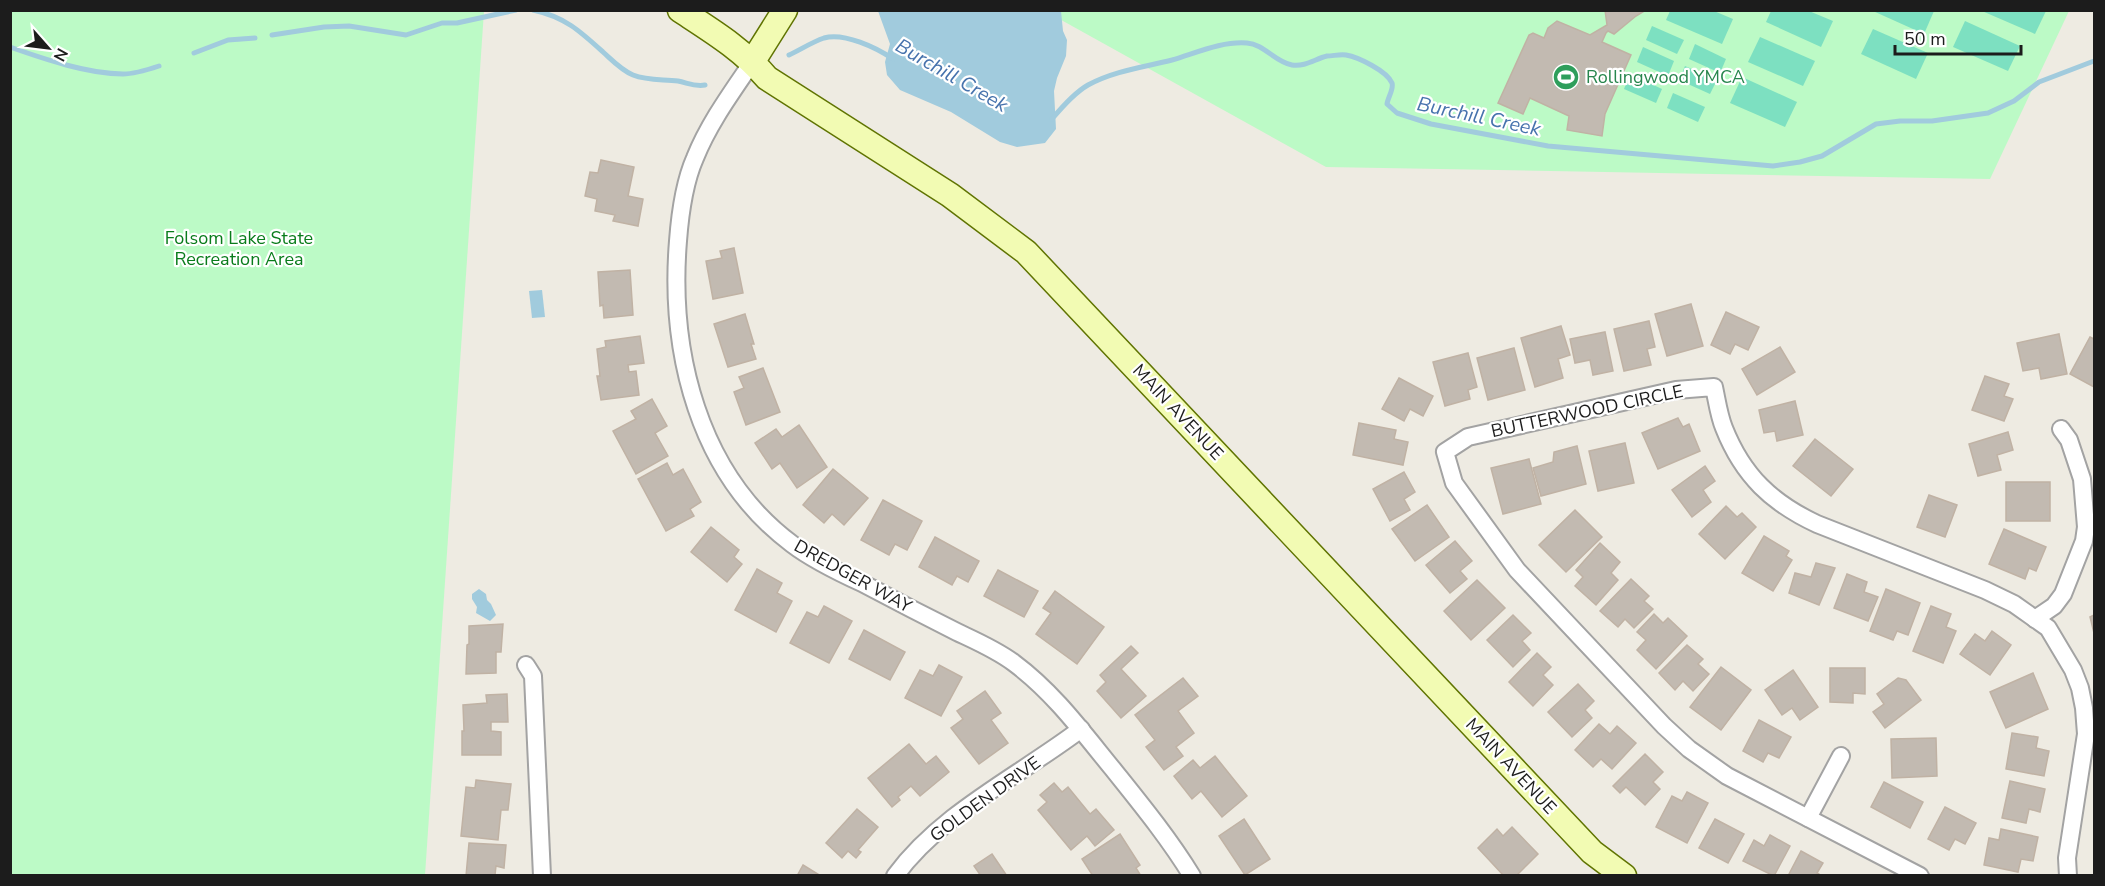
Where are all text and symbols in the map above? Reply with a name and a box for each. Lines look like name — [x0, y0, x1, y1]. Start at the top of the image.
north arrow — [18, 18, 78, 78]
scale bar — [1895, 18, 2021, 56]
text: 50 m — [1904, 27, 1946, 51]
water label: Burchill Creek — [891, 32, 1014, 119]
text: N — [48, 44, 73, 65]
sports icon: Rollingwood YMCA — [1551, 62, 1581, 92]
place label: Rollingwood YMCA — [1586, 65, 1745, 89]
water label: Burchill Creek — [1415, 90, 1544, 143]
park label: Folsom Lake State Recreation Area — [165, 226, 313, 271]
street label: MAIN AVENUE — [1127, 359, 1229, 465]
street label: BUTTERWOOD CIRCLE — [1489, 379, 1685, 443]
street label: DREDGER WAY — [790, 534, 916, 618]
street label: MAIN AVENUE — [1460, 713, 1562, 819]
street label: GOLDEN DRIVE — [925, 751, 1045, 847]

